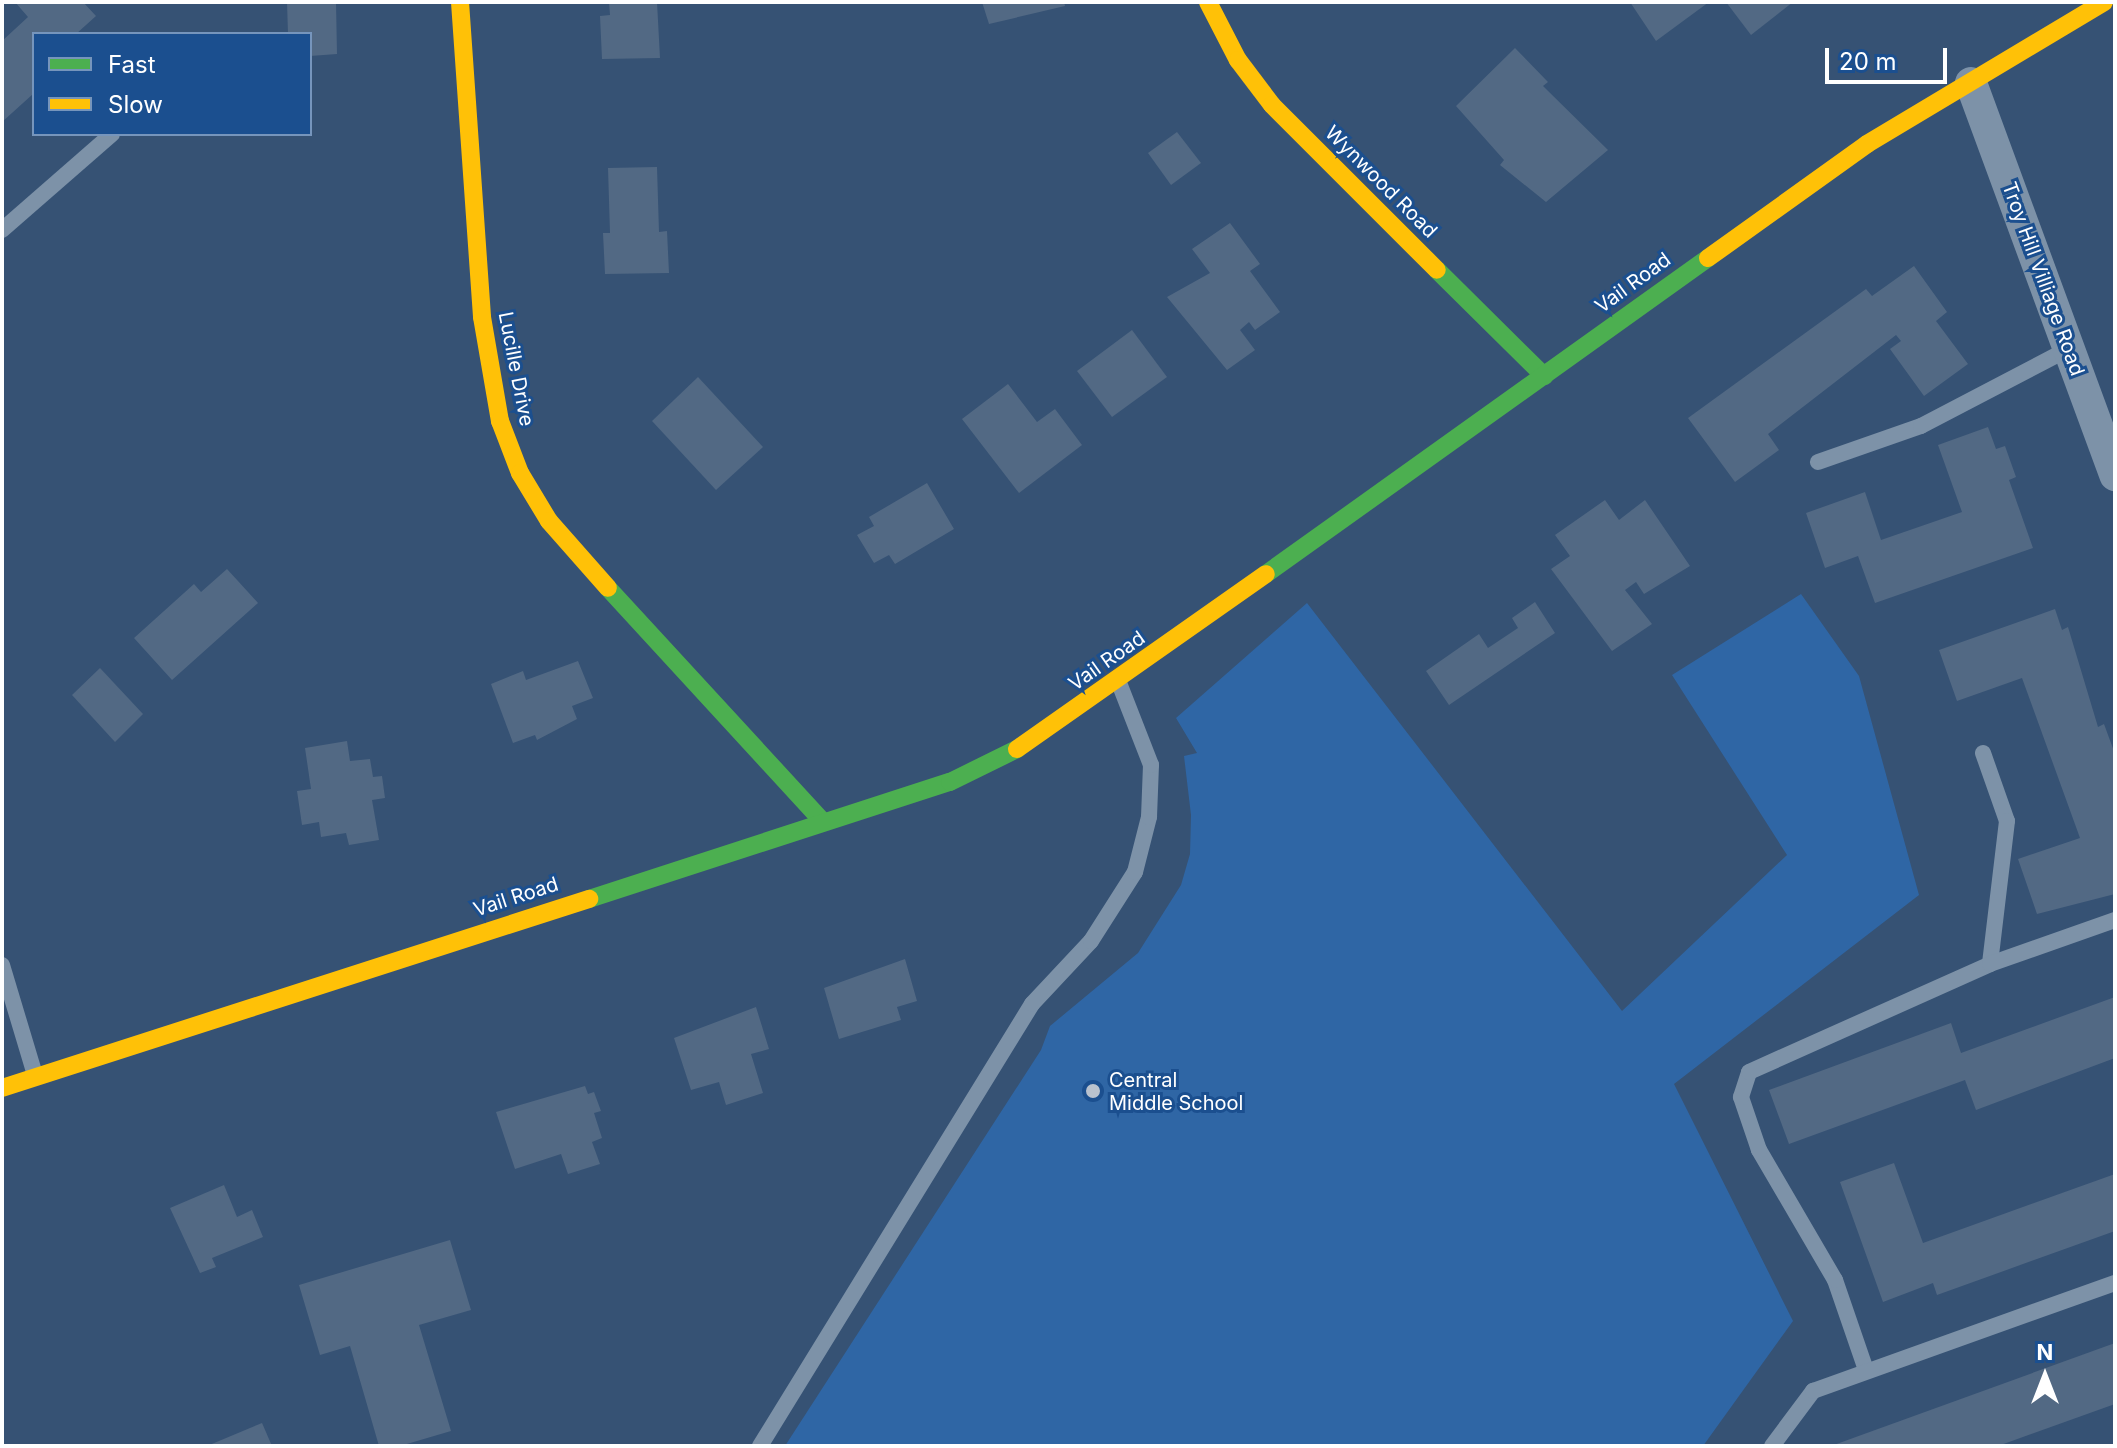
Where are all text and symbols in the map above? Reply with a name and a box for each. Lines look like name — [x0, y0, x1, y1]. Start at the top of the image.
legend — [32, 32, 312, 136]
scale bar — [1829, 32, 1951, 82]
text: 20 m — [1839, 47, 1897, 76]
text: Fast — [108, 50, 156, 79]
text: Slow — [108, 90, 163, 119]
street label: Wynwood Road — [1320, 121, 1442, 243]
street label: Troy Hill Villiage Road — [1997, 179, 2089, 379]
street label: Vail Road — [1591, 248, 1675, 318]
street label: Lucille Drive — [493, 310, 539, 428]
street label: Vail Road — [1064, 626, 1150, 696]
street label: Vail Road — [471, 872, 561, 922]
place label: Central Middle School — [1109, 1068, 1243, 1115]
marker: Central Middle School — [1084, 1082, 1102, 1100]
north arrow — [2005, 1336, 2085, 1416]
text: N — [2037, 1339, 2053, 1365]

